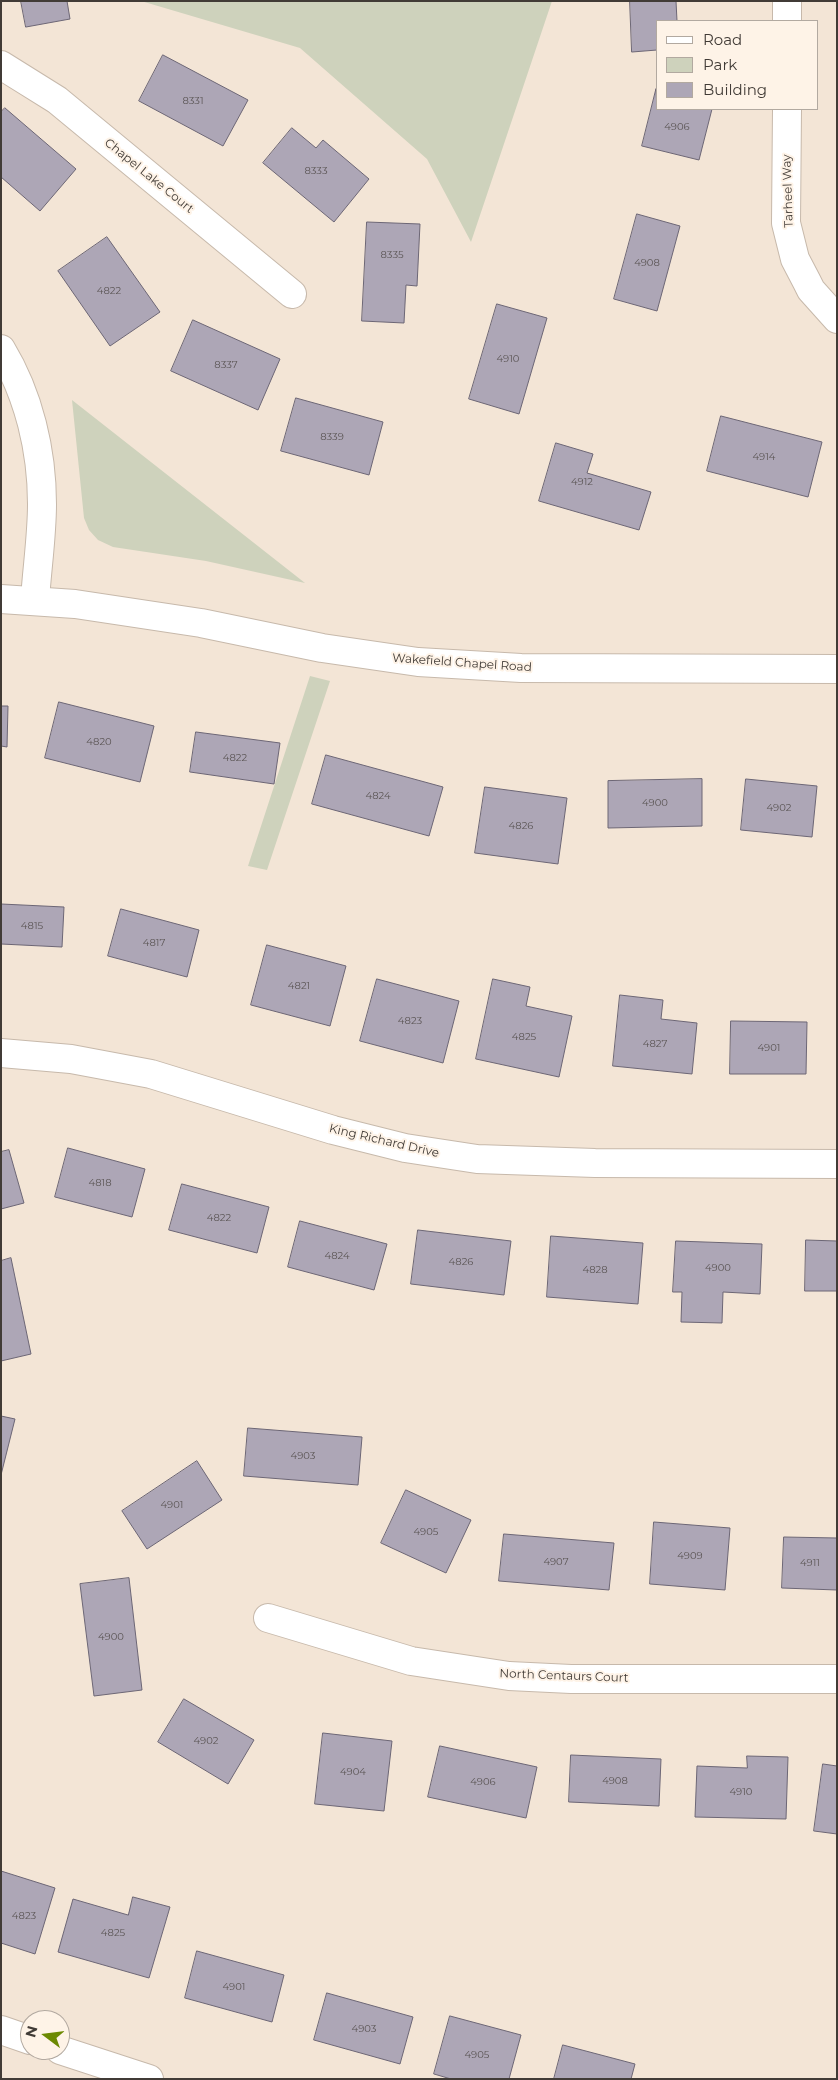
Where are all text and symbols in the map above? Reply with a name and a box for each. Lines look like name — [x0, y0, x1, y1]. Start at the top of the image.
legend — [656, 20, 818, 110]
text: Road — [703, 30, 742, 49]
text: Park — [703, 55, 737, 74]
text: Building — [703, 80, 767, 99]
house number: 8331 — [182, 95, 204, 107]
house number: 4906 — [664, 121, 690, 133]
street label: Chapel Lake Court — [101, 136, 197, 216]
street label: Tarheel Way — [780, 154, 796, 228]
house number: 8333 — [304, 165, 328, 177]
house number: 8335 — [380, 249, 404, 261]
house number: 4908 — [634, 257, 660, 269]
house number: 4822 — [97, 285, 121, 297]
house number: 4910 — [497, 353, 519, 365]
house number: 8337 — [214, 359, 238, 371]
house number: 8339 — [320, 431, 344, 443]
house number: 4914 — [753, 451, 775, 463]
house number: 4912 — [571, 476, 593, 488]
street label: Wakefield Chapel Road — [392, 651, 532, 675]
house number: 4820 — [86, 736, 112, 748]
house number: 4822 — [223, 752, 247, 764]
house number: 4824 — [365, 790, 391, 802]
house number: 4900 — [642, 797, 668, 809]
house number: 4902 — [767, 802, 791, 814]
house number: 4826 — [509, 820, 533, 832]
house number: 4815 — [21, 920, 43, 932]
house number: 4817 — [143, 937, 165, 949]
house number: 4821 — [288, 980, 310, 992]
house number: 4823 — [398, 1015, 422, 1027]
house number: 4825 — [512, 1031, 536, 1043]
house number: 4827 — [643, 1038, 667, 1050]
house number: 4901 — [758, 1042, 780, 1054]
street label: King Richard Drive — [328, 1121, 440, 1161]
house number: 4818 — [88, 1177, 112, 1189]
house number: 4822 — [207, 1212, 231, 1224]
house number: 4824 — [324, 1250, 350, 1262]
house number: 4826 — [449, 1256, 473, 1268]
house number: 4900 — [705, 1262, 731, 1274]
house number: 4828 — [582, 1264, 608, 1276]
house number: 4903 — [291, 1450, 315, 1462]
house number: 4901 — [161, 1499, 183, 1511]
house number: 4905 — [414, 1526, 438, 1538]
house number: 4909 — [677, 1550, 703, 1562]
house number: 4907 — [543, 1556, 569, 1568]
house number: 4911 — [800, 1557, 820, 1569]
house number: 4900 — [98, 1631, 124, 1643]
street label: North Centaurs Court — [499, 1667, 629, 1685]
house number: 4902 — [194, 1735, 218, 1747]
house number: 4904 — [340, 1766, 366, 1778]
house number: 4908 — [602, 1775, 628, 1787]
house number: 4906 — [470, 1776, 496, 1788]
house number: 4910 — [730, 1786, 752, 1798]
house number: 4823 — [12, 1910, 36, 1922]
house number: 4825 — [101, 1927, 125, 1939]
house number: 4901 — [223, 1981, 245, 1993]
north arrow — [20, 2010, 70, 2060]
house number: 4903 — [352, 2023, 376, 2035]
text: N — [21, 2024, 42, 2039]
house number: 4905 — [465, 2049, 489, 2061]

